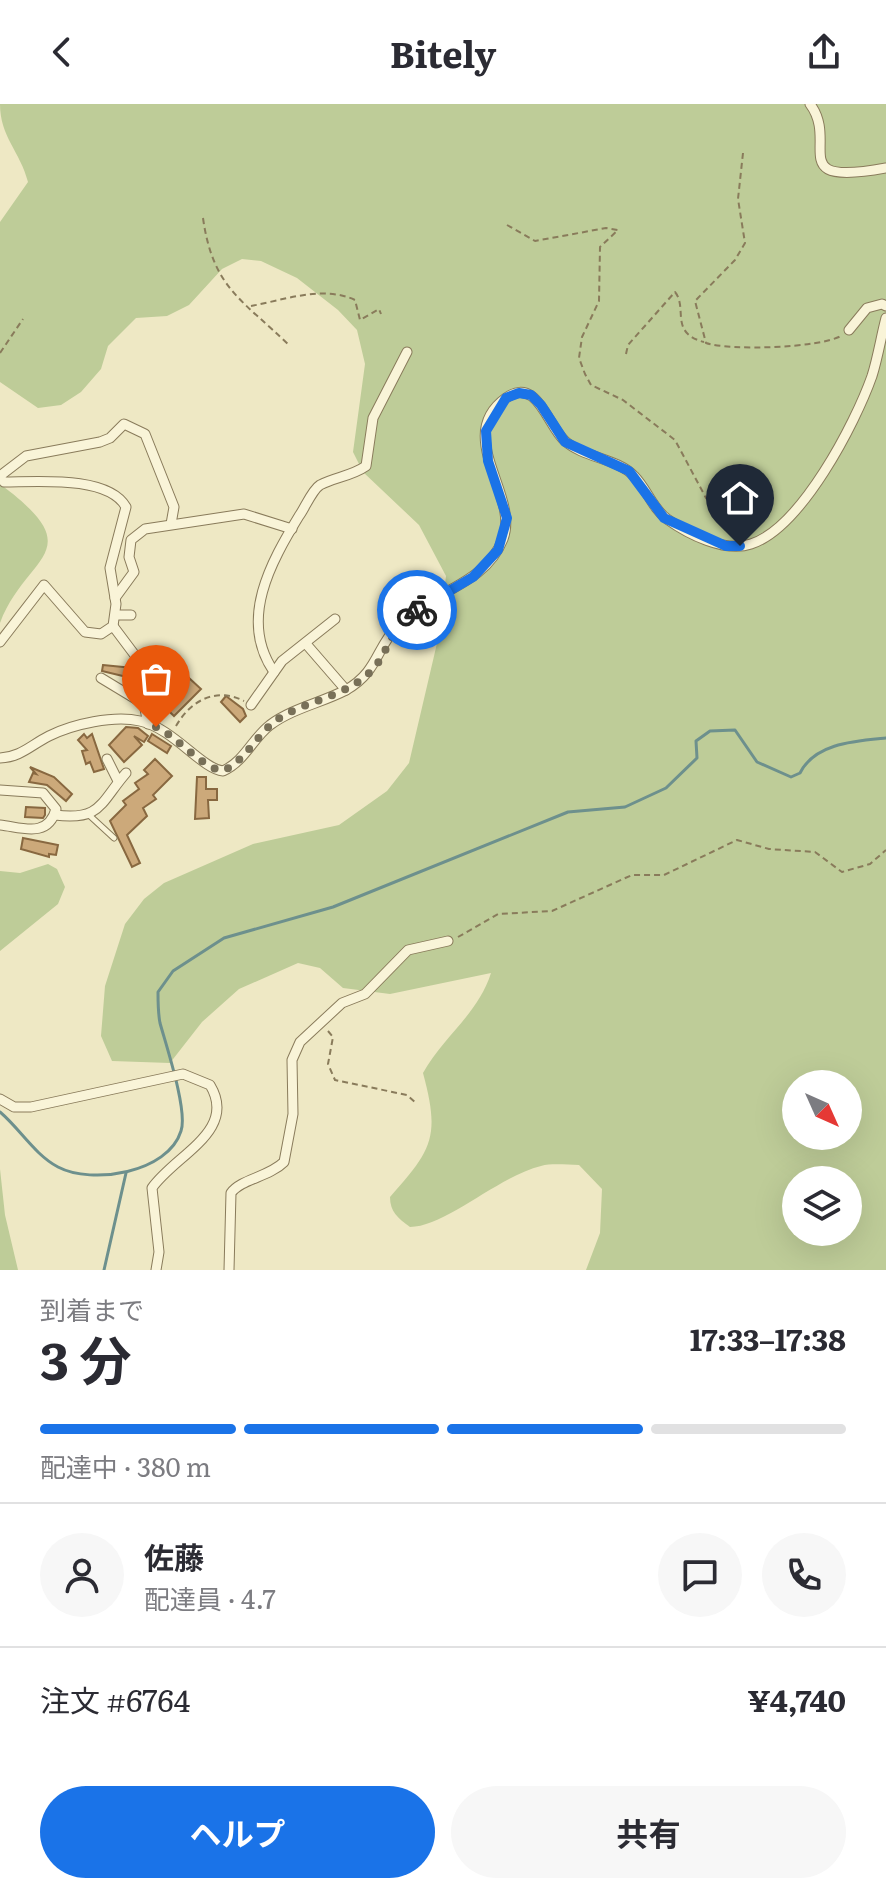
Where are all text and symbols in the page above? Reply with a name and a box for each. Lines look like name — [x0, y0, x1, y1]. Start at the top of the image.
text: Bitely — [390, 26, 496, 79]
icon: back — [40, 30, 84, 74]
icon: share — [802, 30, 846, 74]
pin — [706, 464, 774, 546]
icon: home — [718, 476, 762, 520]
courier — [377, 570, 457, 650]
icon: bike — [395, 588, 439, 632]
pin — [122, 645, 190, 727]
icon: bag — [134, 657, 178, 701]
north arrow — [782, 1070, 862, 1150]
map controls — [782, 1070, 862, 1246]
button: layers — [782, 1166, 862, 1246]
text: 到着まで — [40, 1289, 144, 1328]
text: 17:33–17:38 — [690, 1316, 846, 1360]
text: 3 分 — [40, 1319, 131, 1396]
text: 配達中 · 380 m — [40, 1446, 211, 1485]
button: person — [40, 1533, 124, 1617]
button: chat — [658, 1533, 742, 1617]
button: phone — [762, 1533, 846, 1617]
text: 佐藤 — [144, 1534, 204, 1578]
text: 配達員 · 4.7 — [144, 1578, 276, 1617]
text: 注文 #6764 — [40, 1677, 190, 1721]
text: ¥4,740 — [747, 1677, 846, 1721]
button: ヘルプ — [40, 1786, 435, 1878]
button: 共有 — [451, 1786, 846, 1878]

